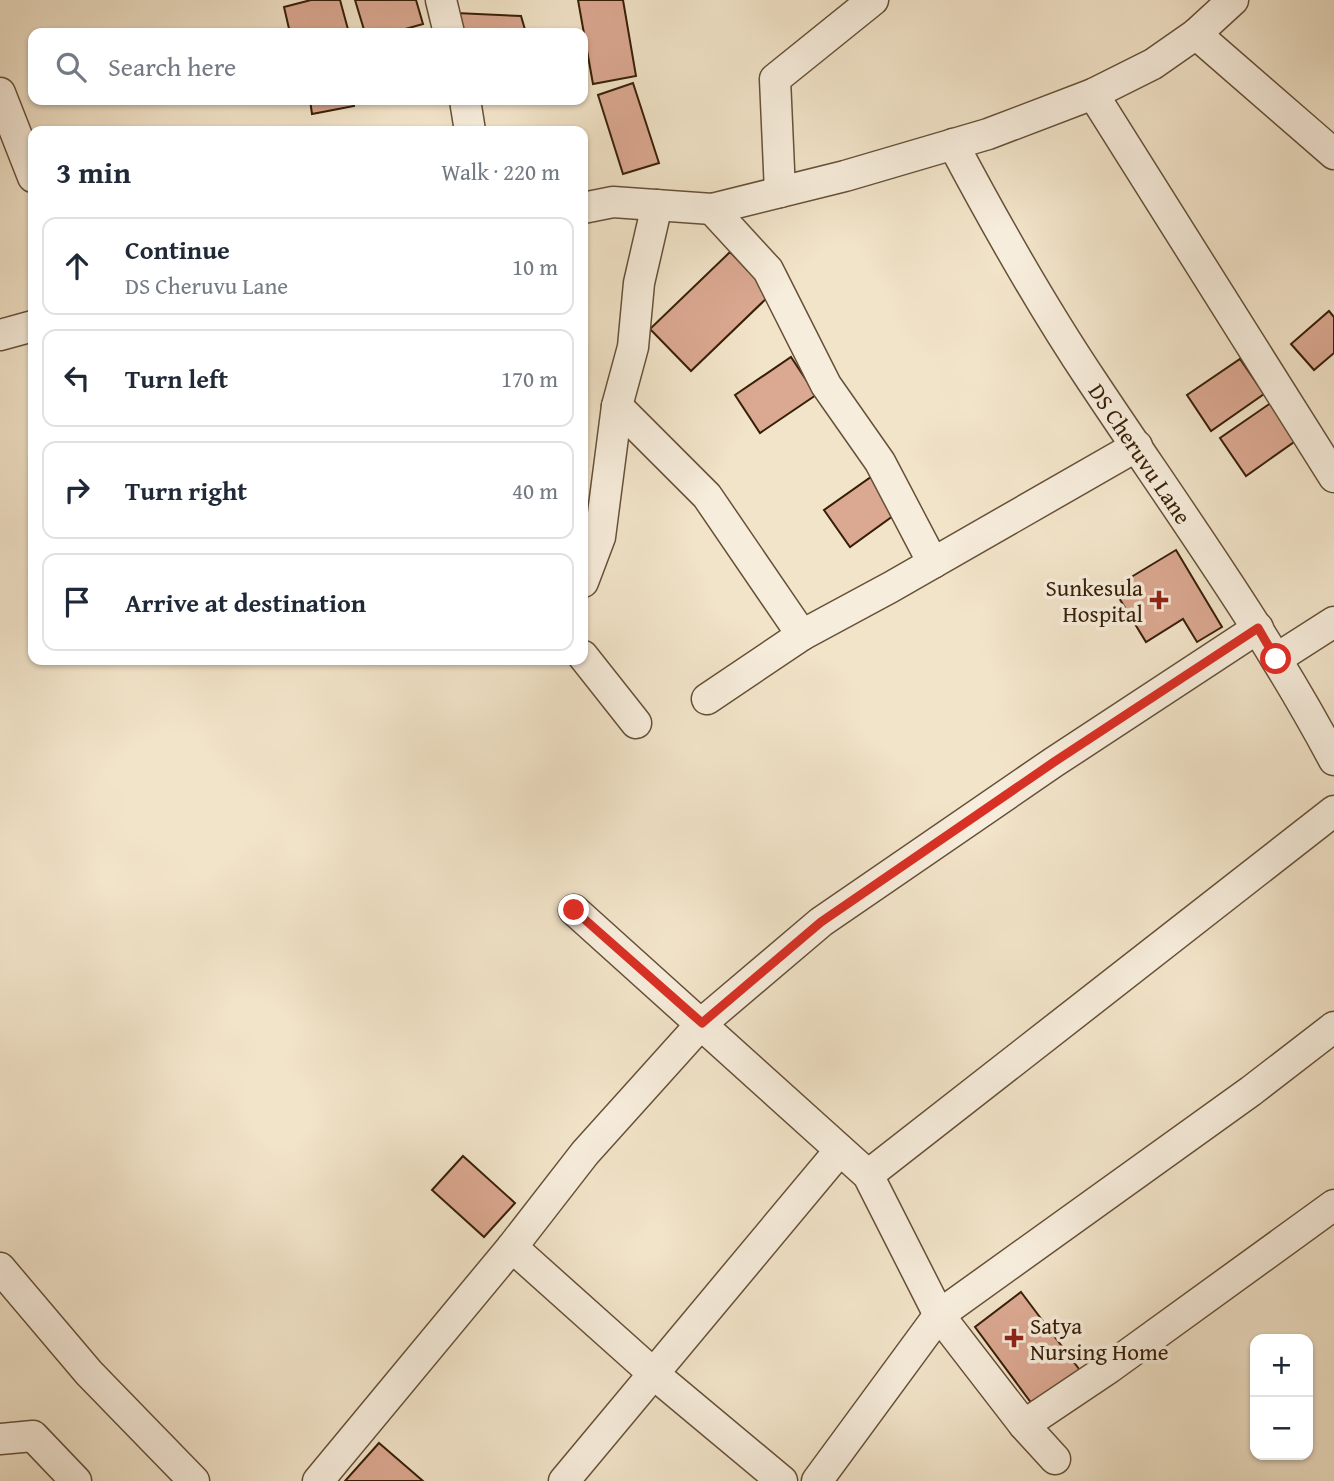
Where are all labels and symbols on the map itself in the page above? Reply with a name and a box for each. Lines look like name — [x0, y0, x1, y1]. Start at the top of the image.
street label: DS Cheruvu Lane — [1081, 376, 1200, 530]
place label: Sunkesula Hospital — [1045, 571, 1143, 630]
marker: Sunkesula Hospital — [1149, 590, 1169, 610]
route start — [1260, 643, 1291, 674]
route end — [558, 894, 589, 925]
place label: Satya Nursing Home — [1030, 1309, 1169, 1368]
marker: Satya Nursing Home — [1004, 1328, 1024, 1348]

